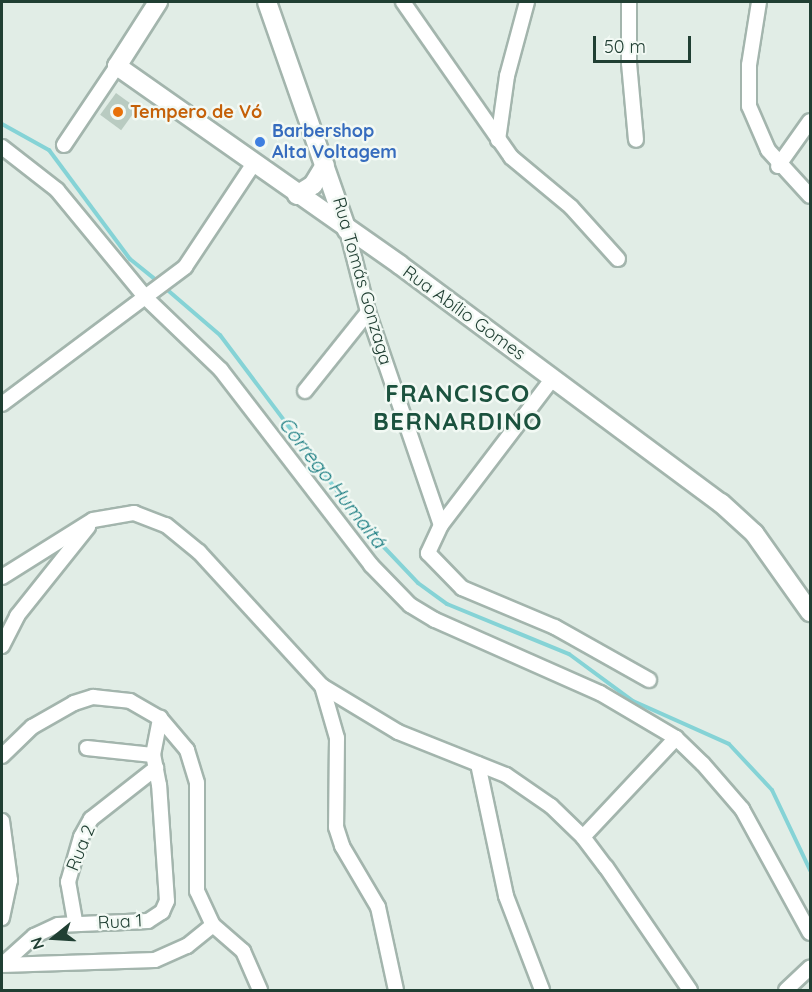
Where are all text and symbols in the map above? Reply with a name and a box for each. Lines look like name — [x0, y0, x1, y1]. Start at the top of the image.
scale bar — [596, 24, 694, 62]
text: 50 m — [604, 35, 646, 58]
place label: Tempero de Vó — [130, 101, 262, 123]
marker: Tempero de Vó — [111, 105, 125, 119]
place label: Barbershop Alta Voltagem — [272, 121, 397, 164]
marker: Barbershop Alta Voltagem — [253, 135, 267, 149]
street label: Rua Tomás Gonzaga — [328, 195, 396, 367]
street label: Rua Abílio Gomes — [398, 261, 530, 365]
district label: FRANCISCO BERNARDINO — [373, 380, 543, 436]
water label: Córrego Humaitá — [274, 411, 392, 553]
street label: Rua 2 — [62, 822, 100, 874]
north arrow — [24, 908, 84, 968]
street label: Rua 1 — [97, 910, 143, 934]
text: N — [26, 935, 48, 952]

